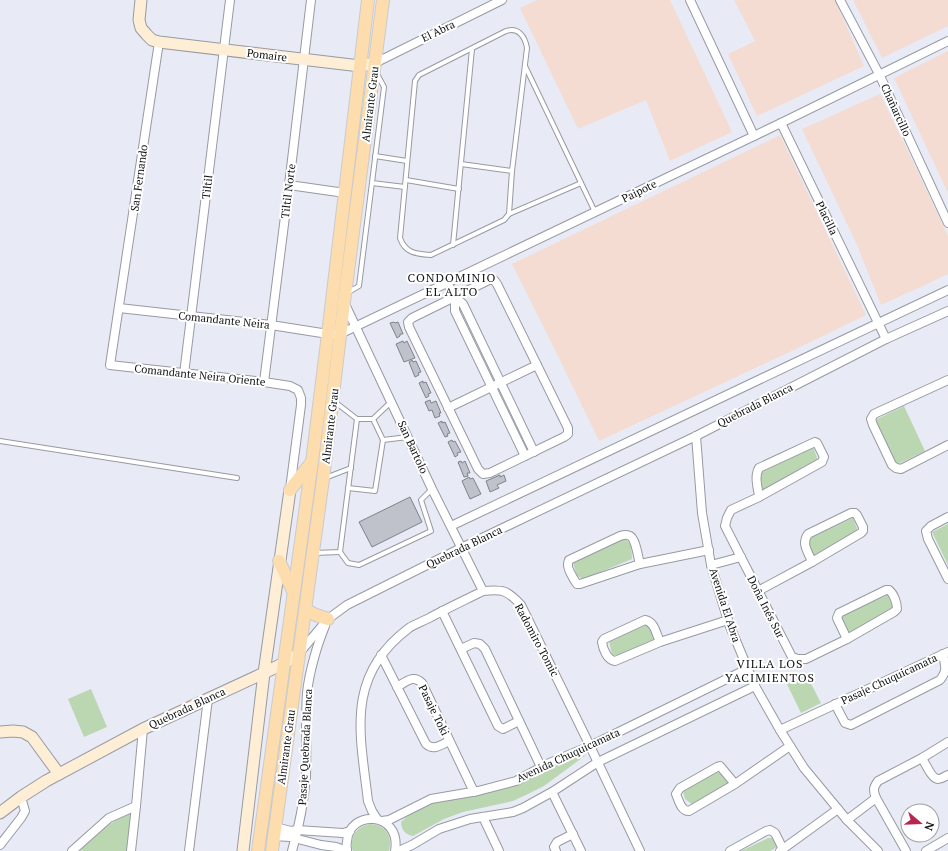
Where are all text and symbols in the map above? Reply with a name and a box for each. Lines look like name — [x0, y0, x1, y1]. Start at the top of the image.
street label: El Abra — [419, 17, 457, 45]
street label: Pomaire — [246, 46, 288, 64]
street label: Almirante Grau — [358, 65, 382, 143]
street label: Chañarcillo — [878, 81, 914, 139]
street label: San Fernando — [127, 144, 151, 212]
street label: Tiltil Norte — [278, 162, 298, 219]
street label: Tiltil — [199, 174, 215, 200]
street label: Paipote — [619, 176, 659, 205]
street label: Placilla — [813, 199, 841, 238]
district label: CONDOMINIO EL ALTO — [408, 270, 497, 299]
street label: Comandante Neira — [178, 308, 271, 332]
street label: Comandante Neira Oriente — [134, 361, 267, 389]
street label: Quebrada Blanca — [715, 380, 796, 430]
street label: Almirante Grau — [318, 387, 342, 465]
street label: San Bartolo — [395, 418, 431, 476]
street label: Quebrada Blanca — [424, 522, 505, 571]
street label: Avenida El Abra — [706, 566, 744, 644]
street label: Doña Inés Sur — [744, 573, 788, 641]
street label: Radomiro Tomic — [512, 601, 562, 679]
street label: Pasaje Chuquicamata — [839, 650, 940, 707]
district label: VILLA LOS YACIMIENTOS — [725, 656, 815, 685]
street label: Pasaje Toki — [416, 682, 452, 738]
street label: Quebrada Blanca — [146, 684, 228, 732]
street label: Pasaje Quebrada Blanca — [295, 688, 315, 806]
street label: Almirante Grau — [274, 708, 298, 786]
street label: Avenida Chuquicamata — [514, 725, 622, 785]
north arrow — [900, 803, 940, 843]
text: N — [921, 820, 937, 833]

